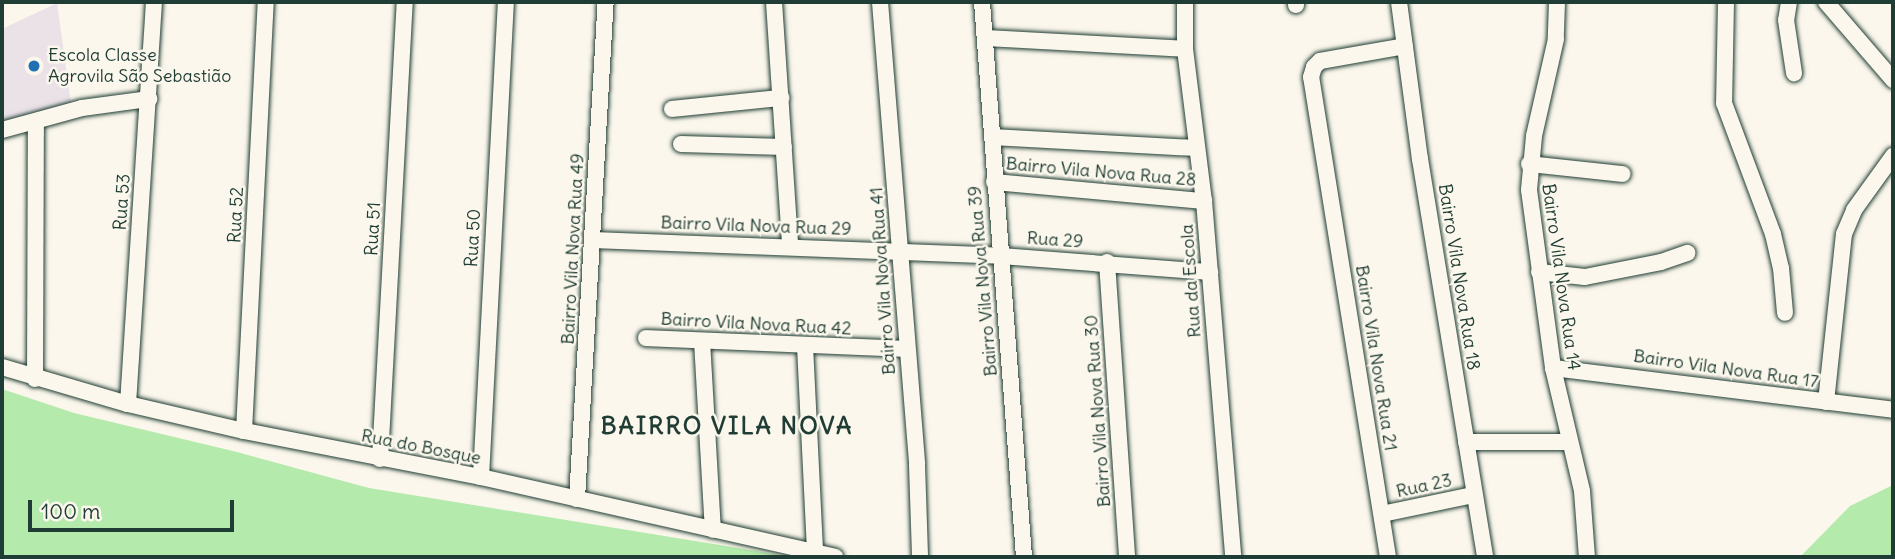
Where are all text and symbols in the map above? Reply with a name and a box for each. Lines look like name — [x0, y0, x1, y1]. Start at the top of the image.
place label: Escola Classe Agrovila São Sebastião — [48, 45, 231, 88]
marker: Escola Classe Agrovila São Sebastião — [26, 58, 42, 74]
street label: Bairro Vila Nova Rua 49 — [557, 153, 589, 345]
street label: Bairro Vila Nova Rua 28 — [1005, 153, 1197, 191]
street label: Rua 53 — [109, 173, 135, 231]
street label: Bairro Vila Nova Rua 18 — [1434, 182, 1484, 372]
street label: Bairro Vila Nova Rua 14 — [1537, 182, 1585, 372]
street label: Bairro Vila Nova Rua 39 — [964, 185, 1002, 377]
street label: Rua 52 — [224, 186, 248, 244]
street label: Bairro Vila Nova Rua 41 — [866, 186, 900, 376]
street label: Rua 51 — [361, 202, 385, 256]
street label: Rua 50 — [461, 208, 485, 268]
street label: Bairro Vila Nova Rua 29 — [660, 212, 852, 240]
street label: Rua da Escola — [1176, 224, 1206, 338]
street label: Rua 29 — [1026, 227, 1084, 253]
street label: Bairro Vila Nova Rua 21 — [1351, 264, 1401, 452]
street label: Bairro Vila Nova Rua 42 — [660, 308, 852, 340]
street label: Bairro Vila Nova Rua 30 — [1080, 314, 1116, 508]
street label: Bairro Vila Nova Rua 17 — [1632, 345, 1820, 393]
district label: BAIRRO VILA NOVA — [603, 412, 851, 440]
street label: Rua do Bosque — [359, 425, 483, 469]
street label: Rua 23 — [1394, 470, 1454, 502]
scale bar — [32, 486, 238, 530]
text: 100 m — [41, 498, 100, 525]

